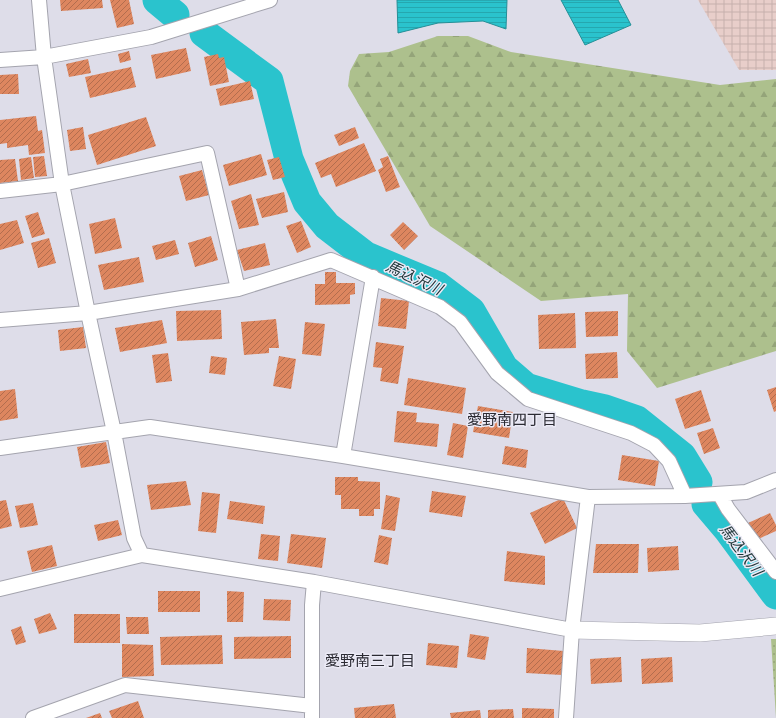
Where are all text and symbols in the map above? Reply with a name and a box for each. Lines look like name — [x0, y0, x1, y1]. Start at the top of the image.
water label: 馬込沢川 — [382, 254, 448, 301]
district label: 愛野南四丁目 — [467, 408, 557, 431]
water label: 馬込沢川 — [714, 519, 770, 582]
district label: 愛野南三丁目 — [325, 649, 415, 672]

